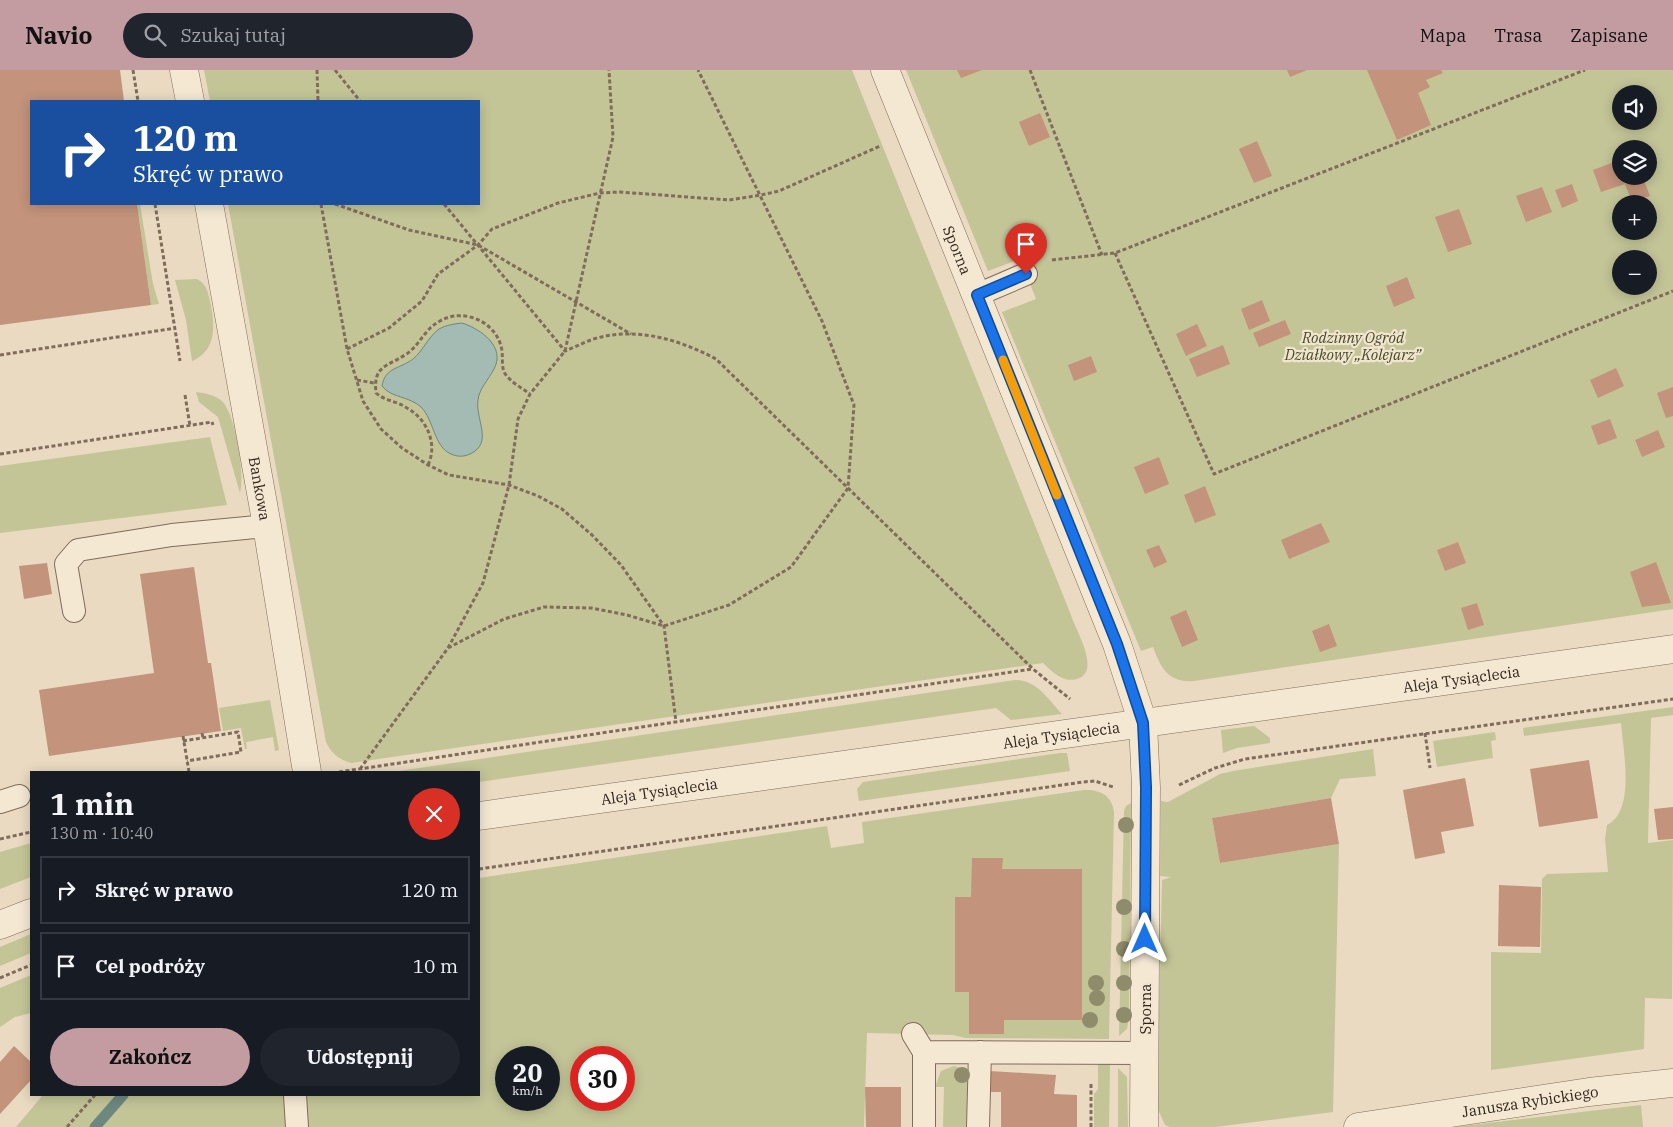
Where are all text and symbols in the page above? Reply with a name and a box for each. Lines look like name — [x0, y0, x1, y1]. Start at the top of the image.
search box — [123, 13, 473, 58]
text: Navio — [25, 19, 93, 51]
icon: search — [141, 21, 169, 49]
text: Szukaj tutaj — [181, 23, 286, 47]
text: Mapa — [1420, 24, 1466, 47]
text: Trasa — [1494, 24, 1542, 47]
text: Zapisane — [1570, 24, 1648, 47]
map controls — [1612, 85, 1657, 295]
button: sound — [1612, 85, 1657, 130]
text: 120 m — [133, 115, 238, 161]
icon: right — [50, 120, 115, 185]
button: layers — [1612, 140, 1657, 185]
text: Skręć w prawo — [133, 159, 283, 188]
button: + — [1612, 195, 1657, 240]
street label: Sporna — [939, 223, 976, 277]
pin — [1005, 223, 1047, 274]
icon: arrive — [1012, 230, 1040, 258]
button: − — [1612, 250, 1657, 295]
park label: Rodzinny Ogród Działkowy „Kolejarz” — [1284, 328, 1423, 364]
street label: Bankowa — [245, 455, 275, 522]
street label: Aleja Tysiąclecia — [1402, 661, 1521, 696]
street label: Aleja Tysiąclecia — [1002, 717, 1121, 752]
street label: Aleja Tysiąclecia — [600, 773, 719, 808]
text: 1 min — [50, 784, 134, 823]
button: close — [408, 788, 460, 840]
text: 130 m · 10:40 — [50, 823, 153, 843]
icon: right — [52, 876, 80, 904]
text: Skręć w prawo — [95, 878, 233, 902]
text: 120 m — [401, 878, 458, 902]
position arrow — [1118, 912, 1170, 964]
icon: arrive — [52, 952, 80, 980]
text: Cel podróży — [95, 954, 205, 978]
text: 10 m — [413, 954, 458, 978]
street label: Sporna — [1136, 984, 1155, 1034]
button: Zakończ — [50, 1028, 250, 1086]
button: Udostępnij — [260, 1028, 460, 1086]
speed limit sign: 30 — [570, 1046, 635, 1111]
text: 20 — [512, 1056, 543, 1089]
street label: Janusza Rybickiego — [1460, 1082, 1599, 1121]
text: km/h — [512, 1083, 543, 1098]

